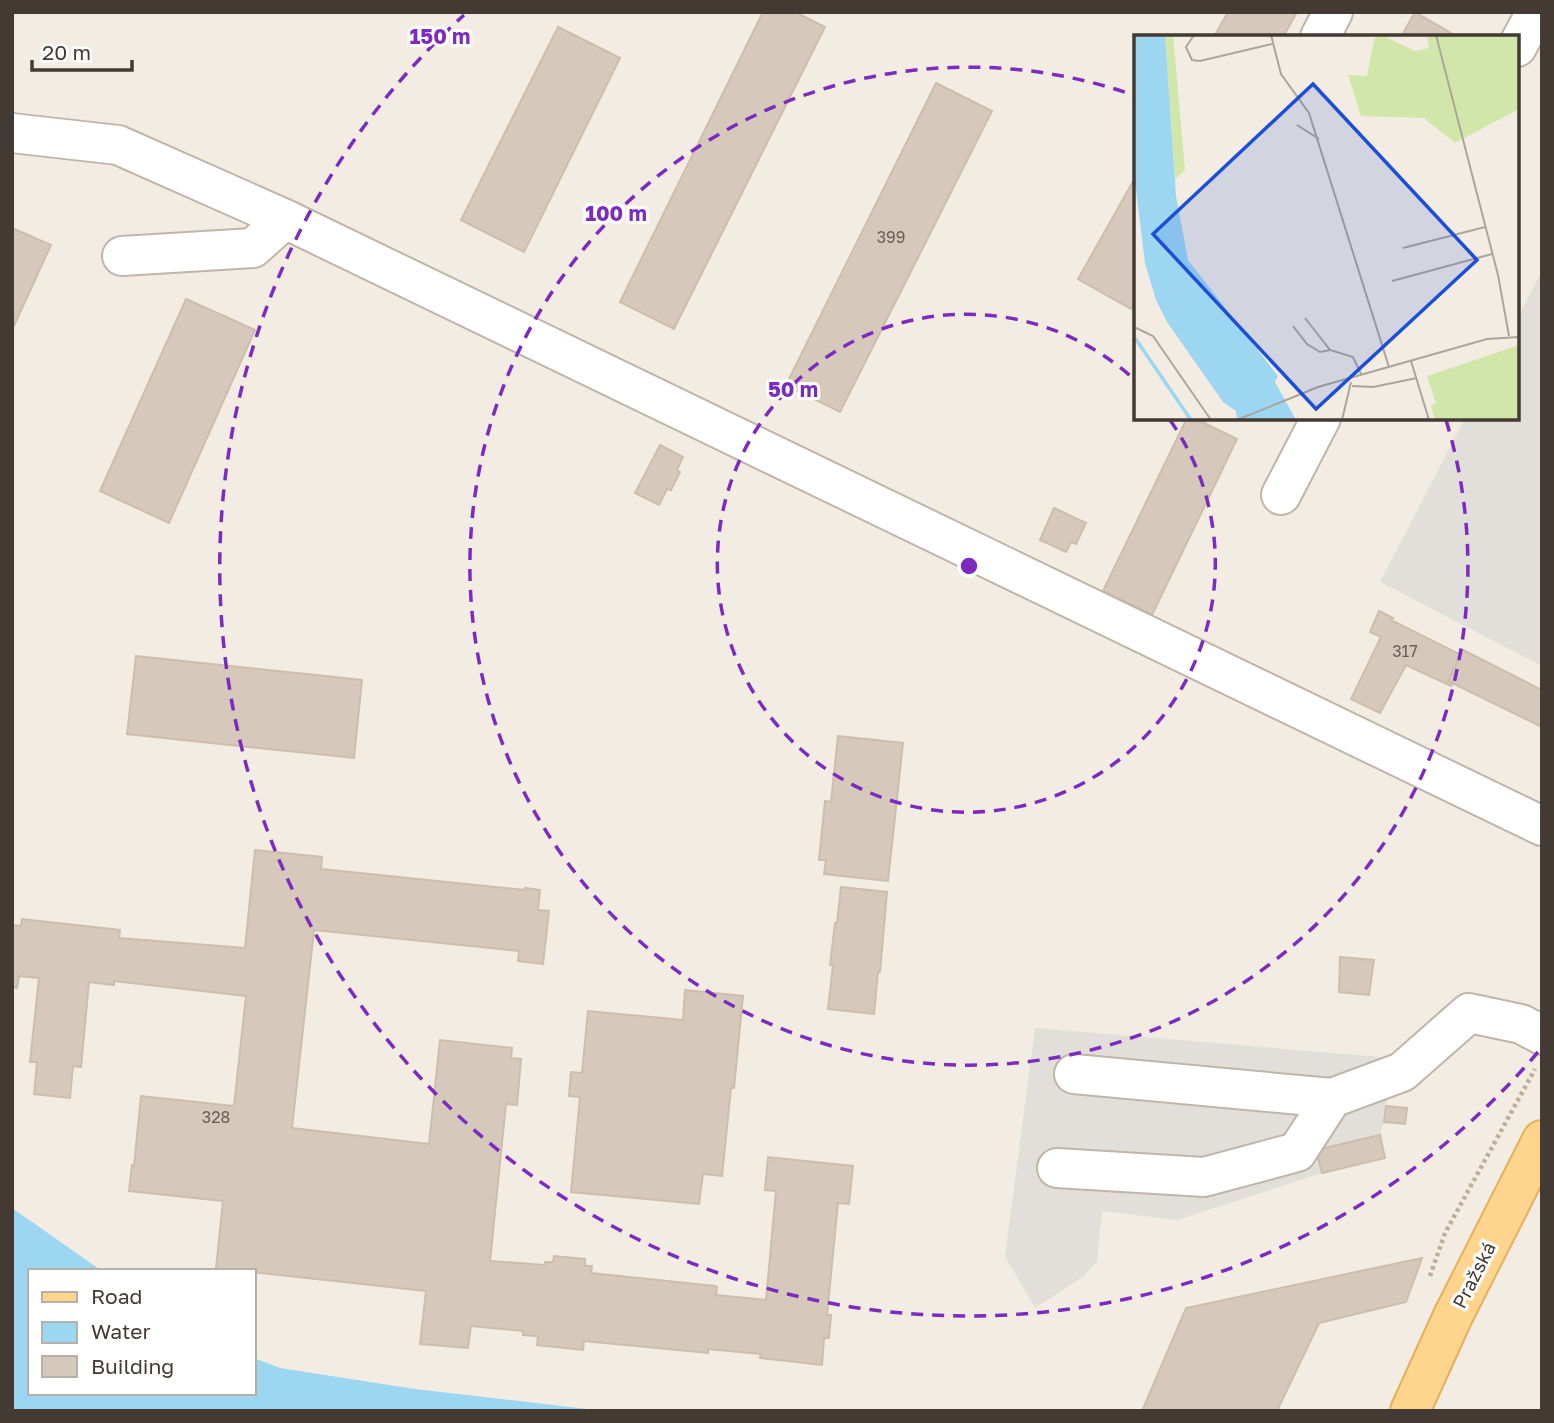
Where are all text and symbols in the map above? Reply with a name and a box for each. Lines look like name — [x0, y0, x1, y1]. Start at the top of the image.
text: 150 m — [410, 23, 470, 49]
scale bar — [32, 28, 131, 72]
inset map — [1134, 35, 1519, 420]
text: 20 m — [42, 39, 91, 65]
text: 100 m — [585, 200, 647, 226]
house number: 399 — [877, 227, 905, 247]
text: 50 m — [768, 376, 818, 402]
centre of rings — [957, 554, 981, 578]
house number: 317 — [1392, 641, 1418, 661]
house number: 328 — [202, 1107, 230, 1127]
street label: Pražská — [1447, 1238, 1500, 1312]
legend — [28, 1269, 256, 1395]
text: Road — [91, 1283, 142, 1309]
text: Water — [91, 1318, 151, 1344]
text: Building — [91, 1353, 174, 1379]

